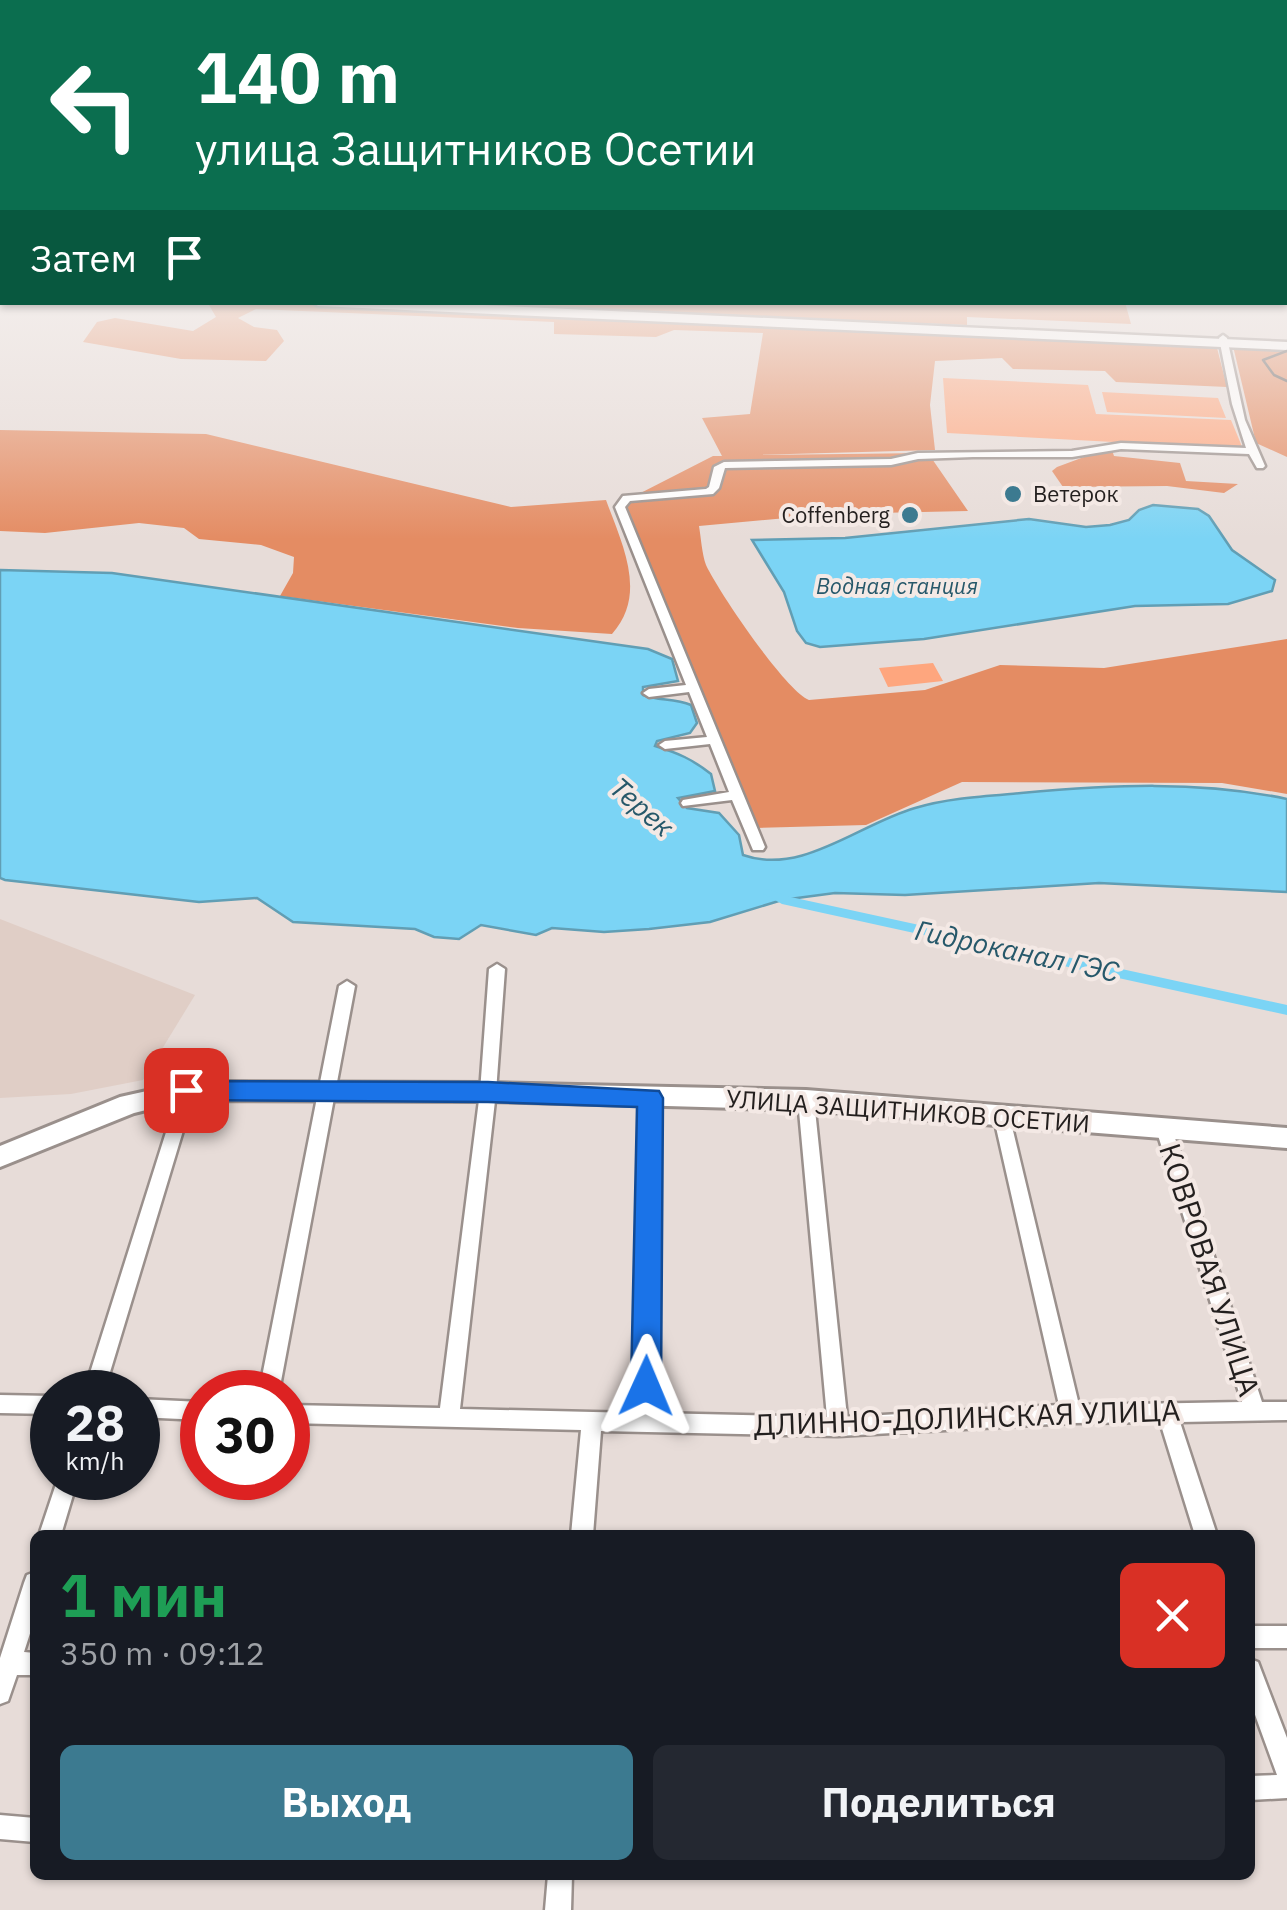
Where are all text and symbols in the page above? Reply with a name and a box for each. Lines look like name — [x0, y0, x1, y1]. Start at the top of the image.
text: 140 m — [195, 31, 400, 122]
icon: left — [30, 40, 160, 170]
text: улица Защитников Осетии — [195, 119, 756, 177]
icon: arrive — [157, 230, 212, 285]
text: Затем — [30, 233, 137, 282]
place label: Ветерок — [1033, 479, 1119, 508]
marker: Ветерок — [1002, 483, 1024, 505]
place label: Coffenberg — [781, 500, 890, 529]
marker: Coffenberg — [899, 504, 921, 526]
water label: Водная станция — [816, 571, 978, 600]
water label: Терек — [603, 769, 683, 845]
water label: Гидроканал ГЭС — [912, 911, 1124, 990]
pin — [144, 1048, 229, 1133]
icon: arrive — [159, 1063, 214, 1118]
street label: УЛИЦА ЗАЩИТНИКОВ ОСЕТИИ — [725, 1081, 1091, 1140]
street label: КОВРОВАЯ УЛИЦА — [1151, 1138, 1270, 1401]
position arrow — [594, 1334, 698, 1438]
speed limit sign: 30 — [180, 1370, 310, 1500]
text: 28 — [65, 1390, 125, 1455]
street label: ДЛИННО-ДОЛИНСКАЯ УЛИЦА — [753, 1390, 1181, 1443]
text: km/h — [66, 1444, 124, 1477]
text: 1 мин — [60, 1555, 227, 1634]
button: close — [1120, 1563, 1225, 1668]
text: 350 m · 09:12 — [60, 1632, 265, 1674]
button: Выход — [60, 1745, 633, 1860]
button: Поделиться — [653, 1745, 1225, 1860]

